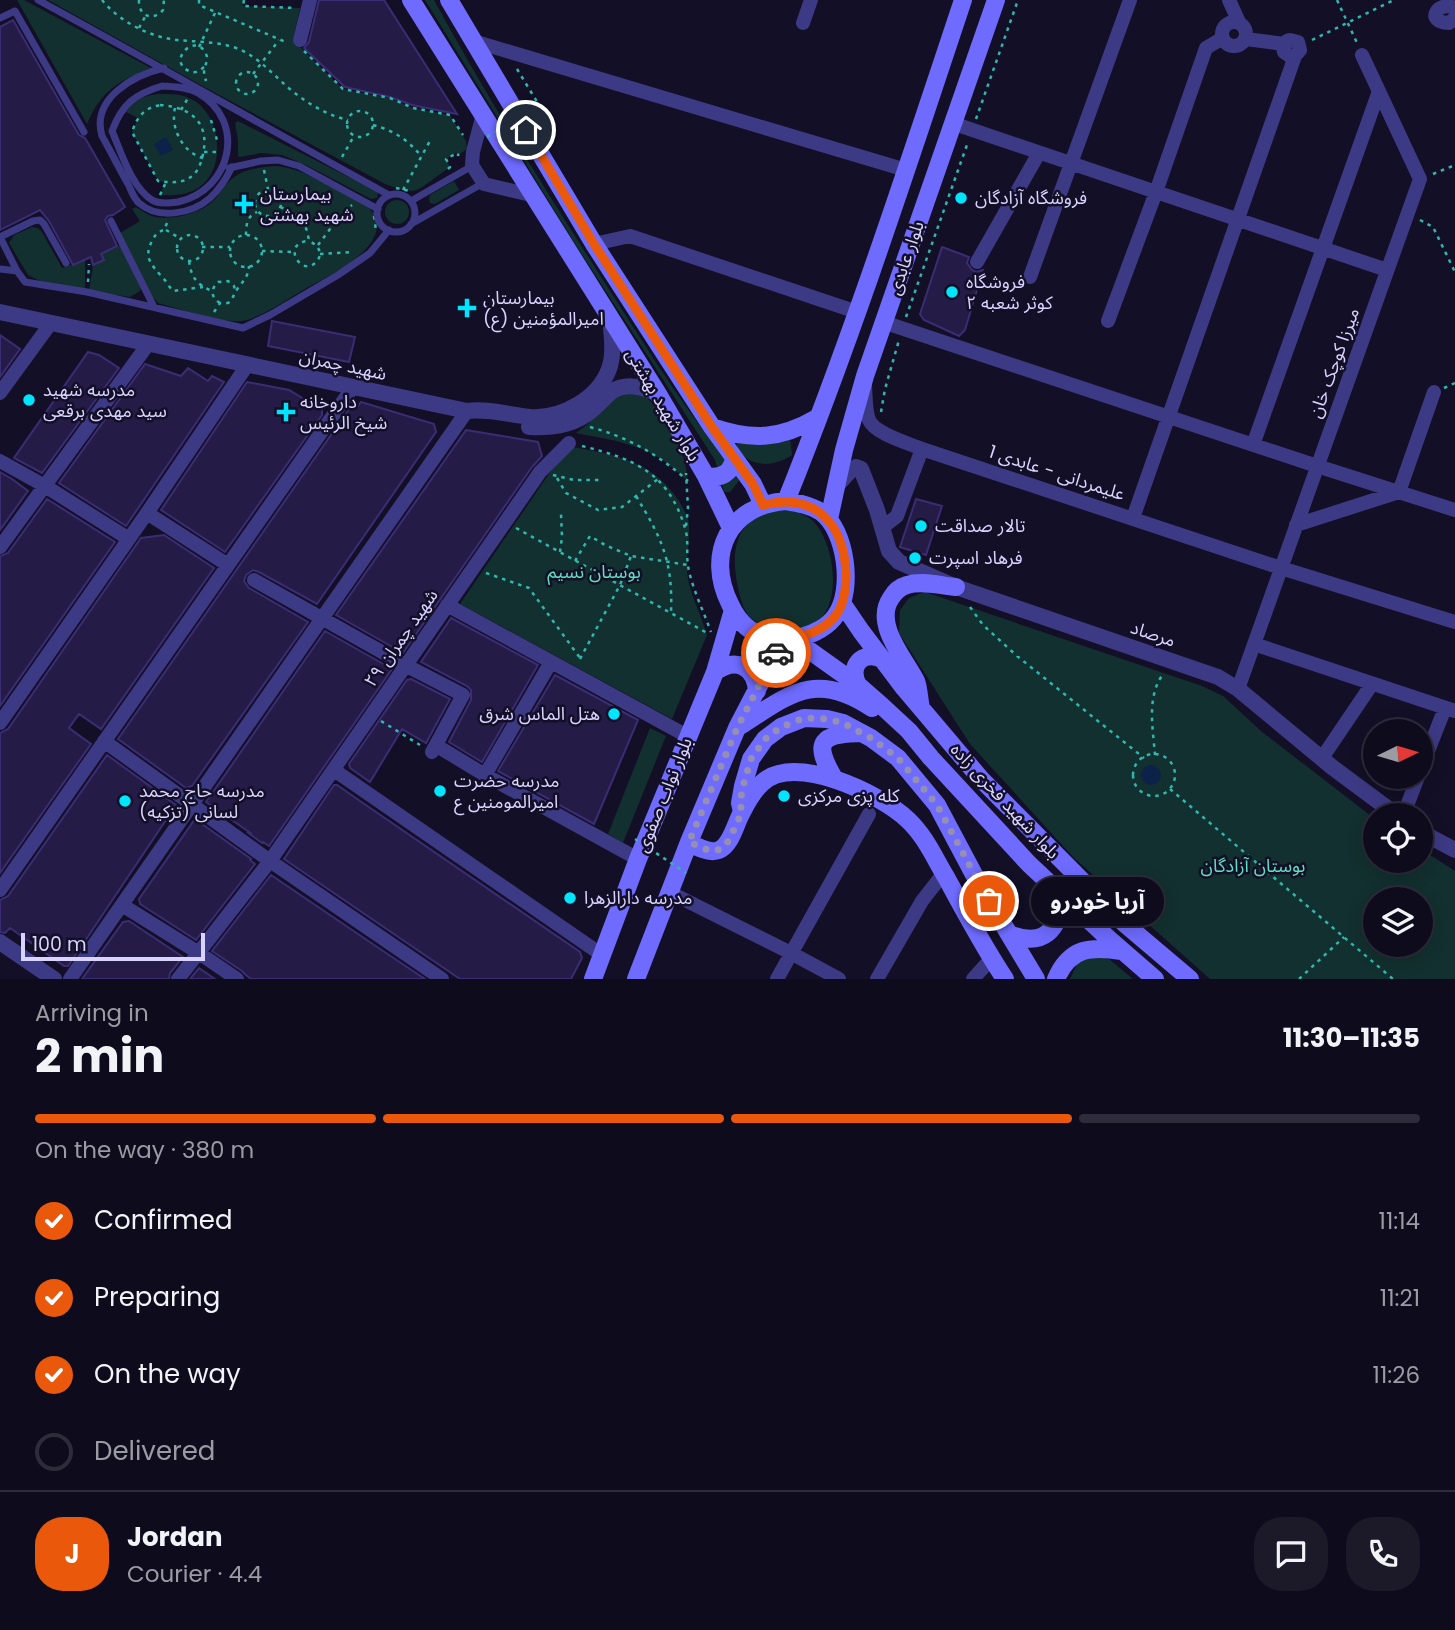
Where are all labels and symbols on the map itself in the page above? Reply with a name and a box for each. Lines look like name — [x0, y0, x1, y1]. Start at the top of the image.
pin — [496, 100, 556, 160]
place label: بیمارستان شهید بهشتی — [260, 181, 354, 227]
place label: فروشگاه آزادگان — [975, 185, 1087, 210]
marker: فروشگاه آزادگان — [953, 190, 969, 206]
marker: بیمارستان شهید بهشتی — [234, 194, 254, 214]
street label: بلوار عابدی — [881, 217, 930, 298]
place label: فروشگاه کوثر شعبه ۲ — [966, 269, 1053, 315]
marker: فروشگاه کوثر شعبه ۲ — [944, 284, 960, 300]
place label: بیمارستان امیرالمؤمنین (ع) — [483, 285, 604, 333]
marker: بیمارستان امیرالمؤمنین (ع) — [457, 298, 477, 318]
street label: میرزا کوچک خان — [1302, 304, 1365, 421]
street label: شهید چمران — [297, 343, 389, 386]
street label: بلوار شهید بهشتی — [620, 343, 707, 466]
place label: مدرسه شهید سید مهدی برقعی — [43, 377, 167, 423]
place label: داروخانه شیخ الرئیس — [300, 389, 387, 436]
marker: مدرسه شهید سید مهدی برقعی — [21, 392, 37, 408]
marker: داروخانه شیخ الرئیس — [278, 404, 294, 420]
street label: علیمردانی - عابدی 1 — [986, 439, 1128, 506]
place label: تالار صداقت — [935, 513, 1025, 538]
marker: تالار صداقت — [913, 518, 929, 534]
place label: فرهاد اسپرت — [929, 545, 1023, 570]
marker: فرهاد اسپرت — [907, 550, 923, 566]
park label: بوستان نسیم — [547, 559, 641, 585]
street label: شهید چمران ۲۹ — [358, 584, 444, 692]
street label: مرصاد — [1127, 615, 1179, 653]
courier — [741, 618, 811, 688]
place label: هتل الماس شرق — [479, 701, 600, 726]
marker: هتل الماس شرق — [606, 706, 622, 722]
north arrow — [1363, 719, 1433, 789]
street label: بلوار نواب صفوی — [629, 734, 698, 856]
street label: بلوار شهید فخری زاده — [945, 737, 1066, 864]
place label: مدرسه حضرت امیرالمومنین ع — [454, 768, 559, 816]
place label: مدرسه حاج محمد لسانی (تزکیه) — [139, 778, 265, 824]
marker: مدرسه حضرت امیرالمومنین ع — [432, 783, 448, 799]
place label: کله پزی مرکزی — [798, 783, 900, 808]
marker: کله پزی مرکزی — [776, 788, 792, 804]
marker: مدرسه حاج محمد لسانی (تزکیه) — [117, 793, 133, 809]
park label: بوستان آزادگان — [1201, 853, 1305, 878]
pin — [959, 871, 1019, 931]
callout: آریا خودرو — [1031, 876, 1164, 926]
place label: مدرسه دارالزهرا — [584, 885, 692, 910]
marker: مدرسه دارالزهرا — [562, 890, 578, 906]
scale bar — [21, 930, 205, 962]

